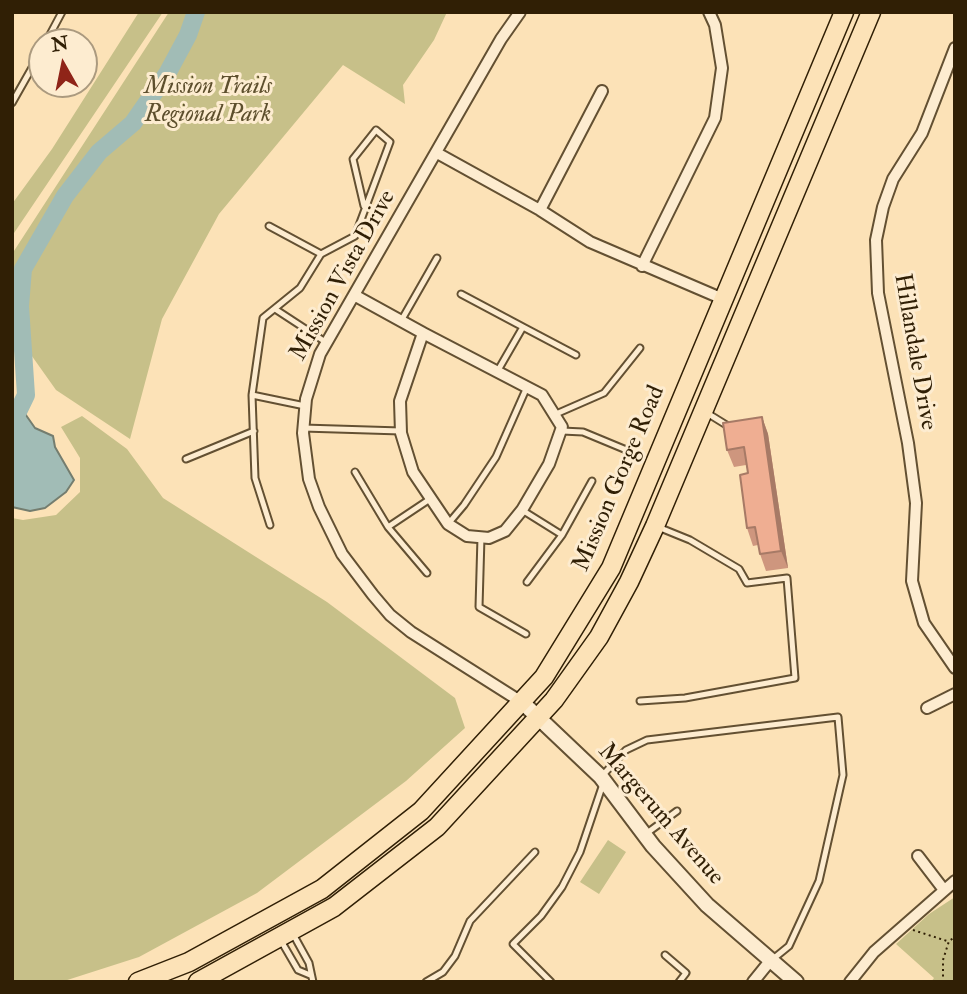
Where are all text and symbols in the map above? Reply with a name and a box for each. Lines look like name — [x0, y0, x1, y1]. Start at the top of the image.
north arrow — [28, 28, 98, 98]
text: N — [50, 31, 70, 57]
park label: Mission Trails Regional Park — [144, 74, 272, 130]
street label: Mission Vista Drive — [285, 186, 403, 366]
street label: Hillandale Drive — [886, 272, 942, 432]
street label: Mission Gorge Road — [568, 382, 672, 576]
street label: Margerum Avenue — [591, 738, 729, 892]

